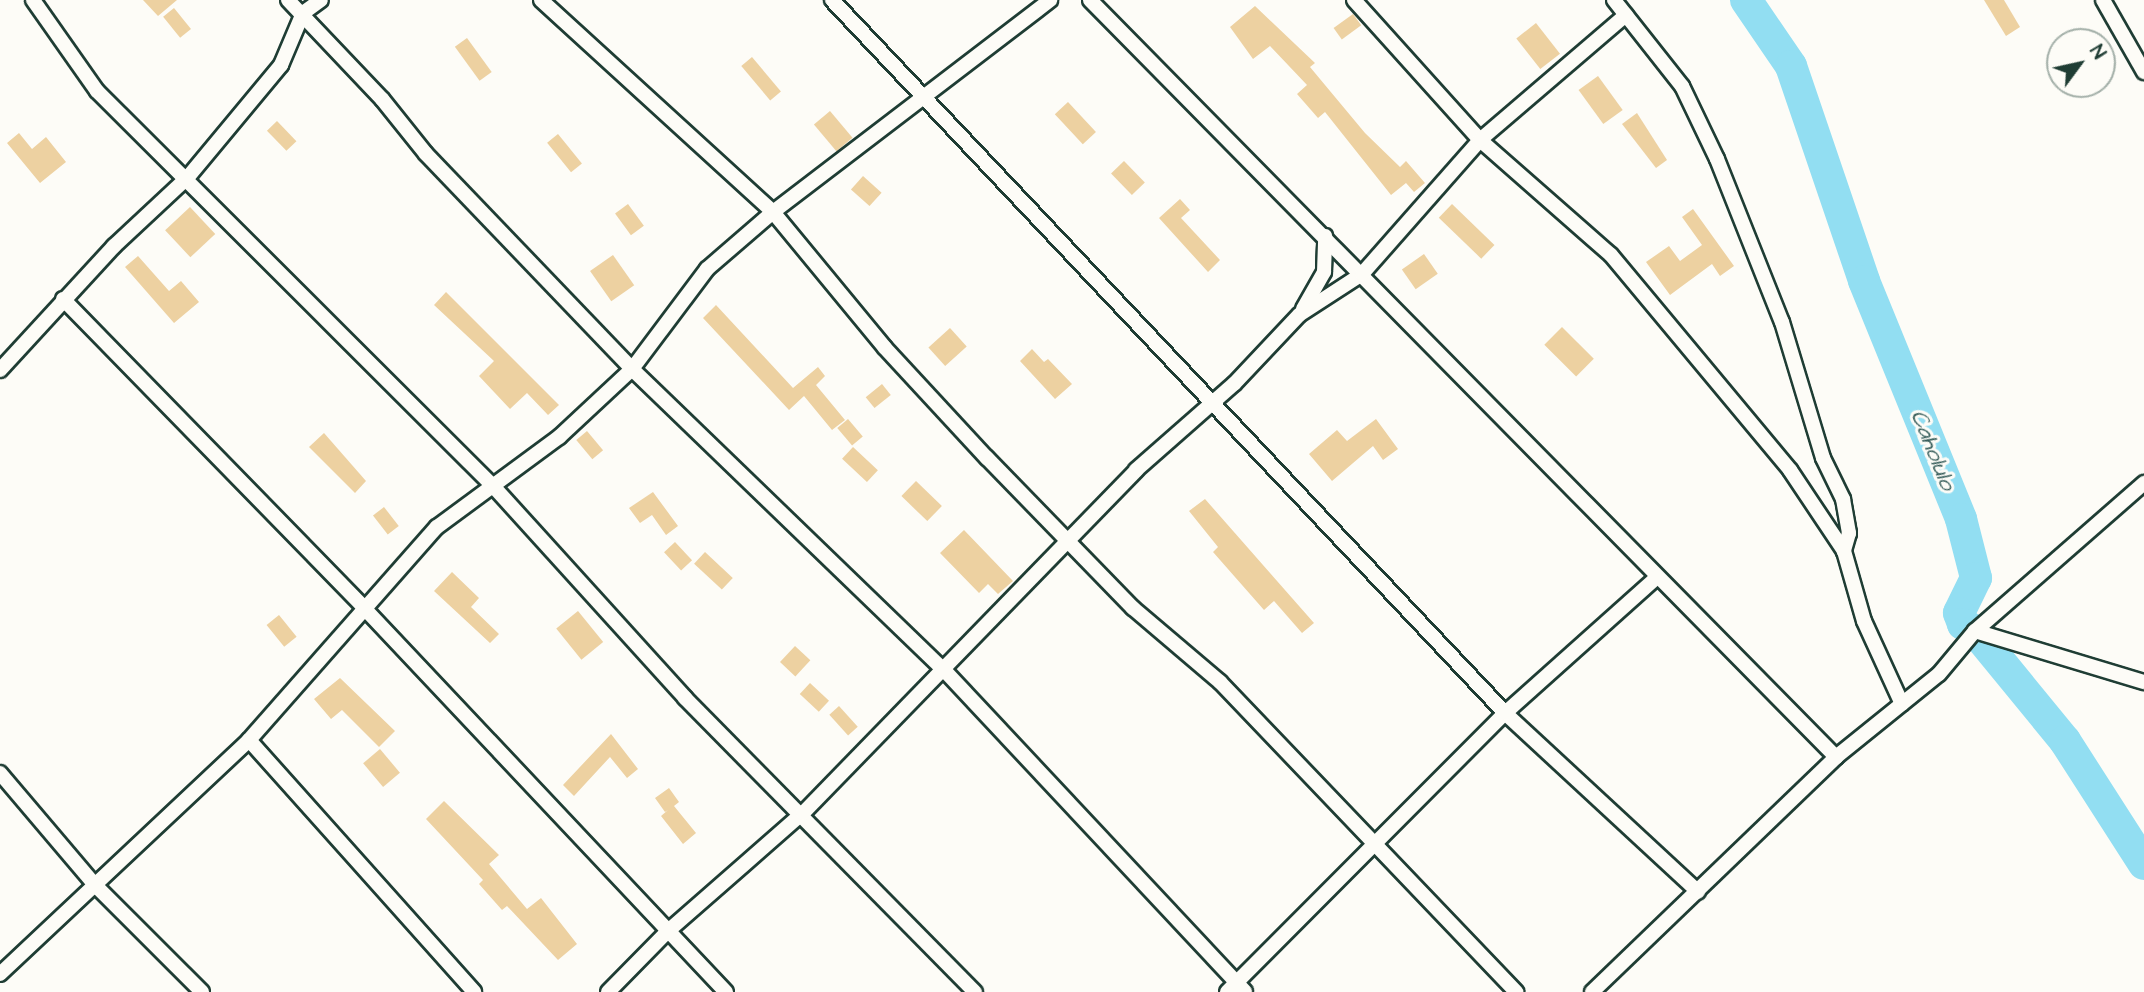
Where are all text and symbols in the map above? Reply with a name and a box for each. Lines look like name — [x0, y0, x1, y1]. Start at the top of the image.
north arrow — [2046, 28, 2116, 98]
text: N — [2083, 40, 2112, 65]
water label: Caholulo — [1904, 406, 1962, 494]

